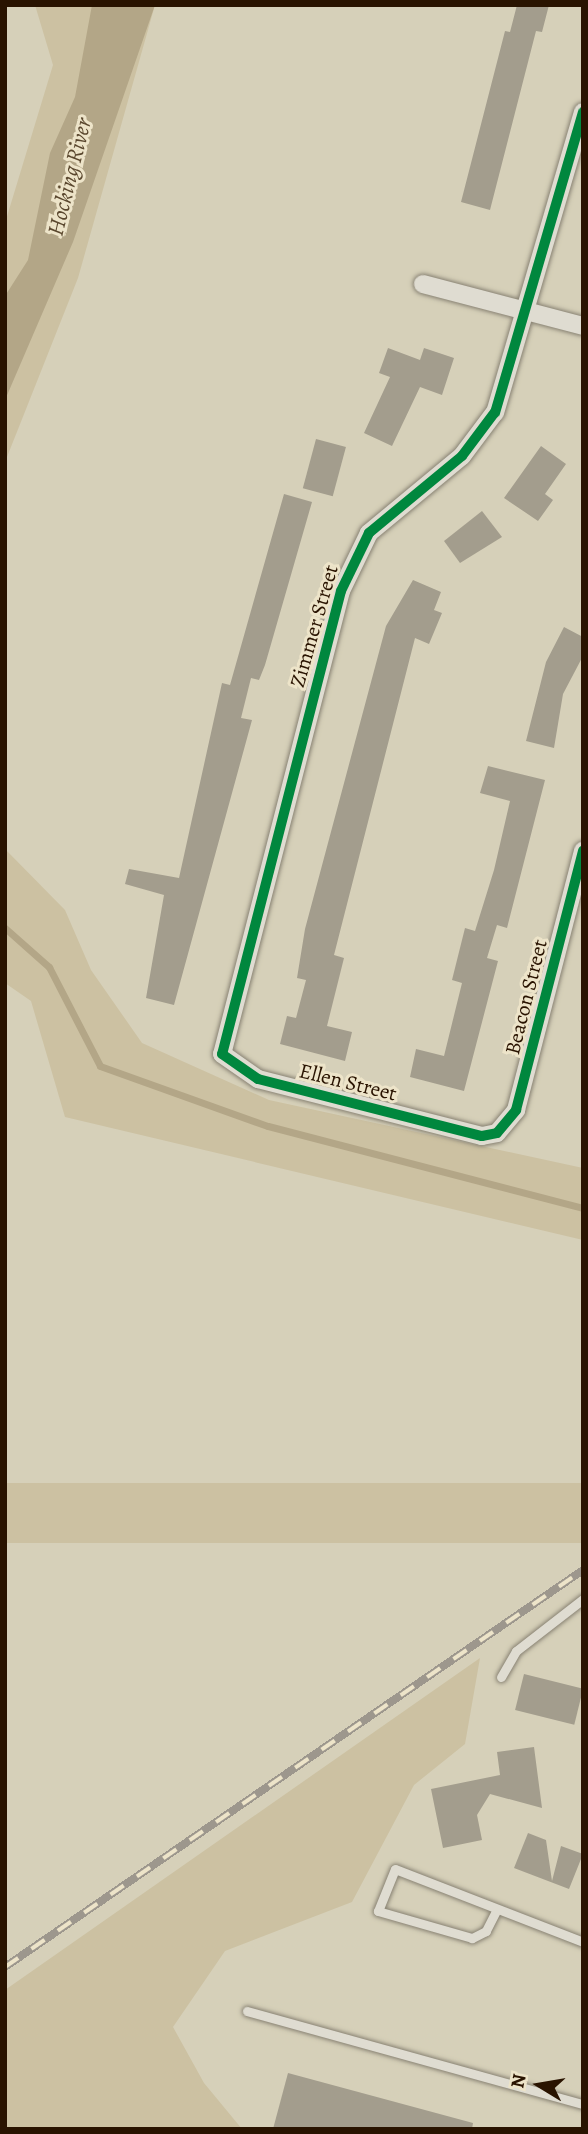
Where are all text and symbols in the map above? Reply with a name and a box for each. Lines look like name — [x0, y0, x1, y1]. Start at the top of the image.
water label: Hocking River — [42, 115, 98, 239]
street label: Zimmer Street — [285, 562, 343, 690]
street label: Beacon Street — [500, 937, 552, 1057]
street label: Ellen Street — [297, 1058, 399, 1106]
north arrow — [504, 2050, 574, 2120]
text: N — [504, 2072, 532, 2090]

